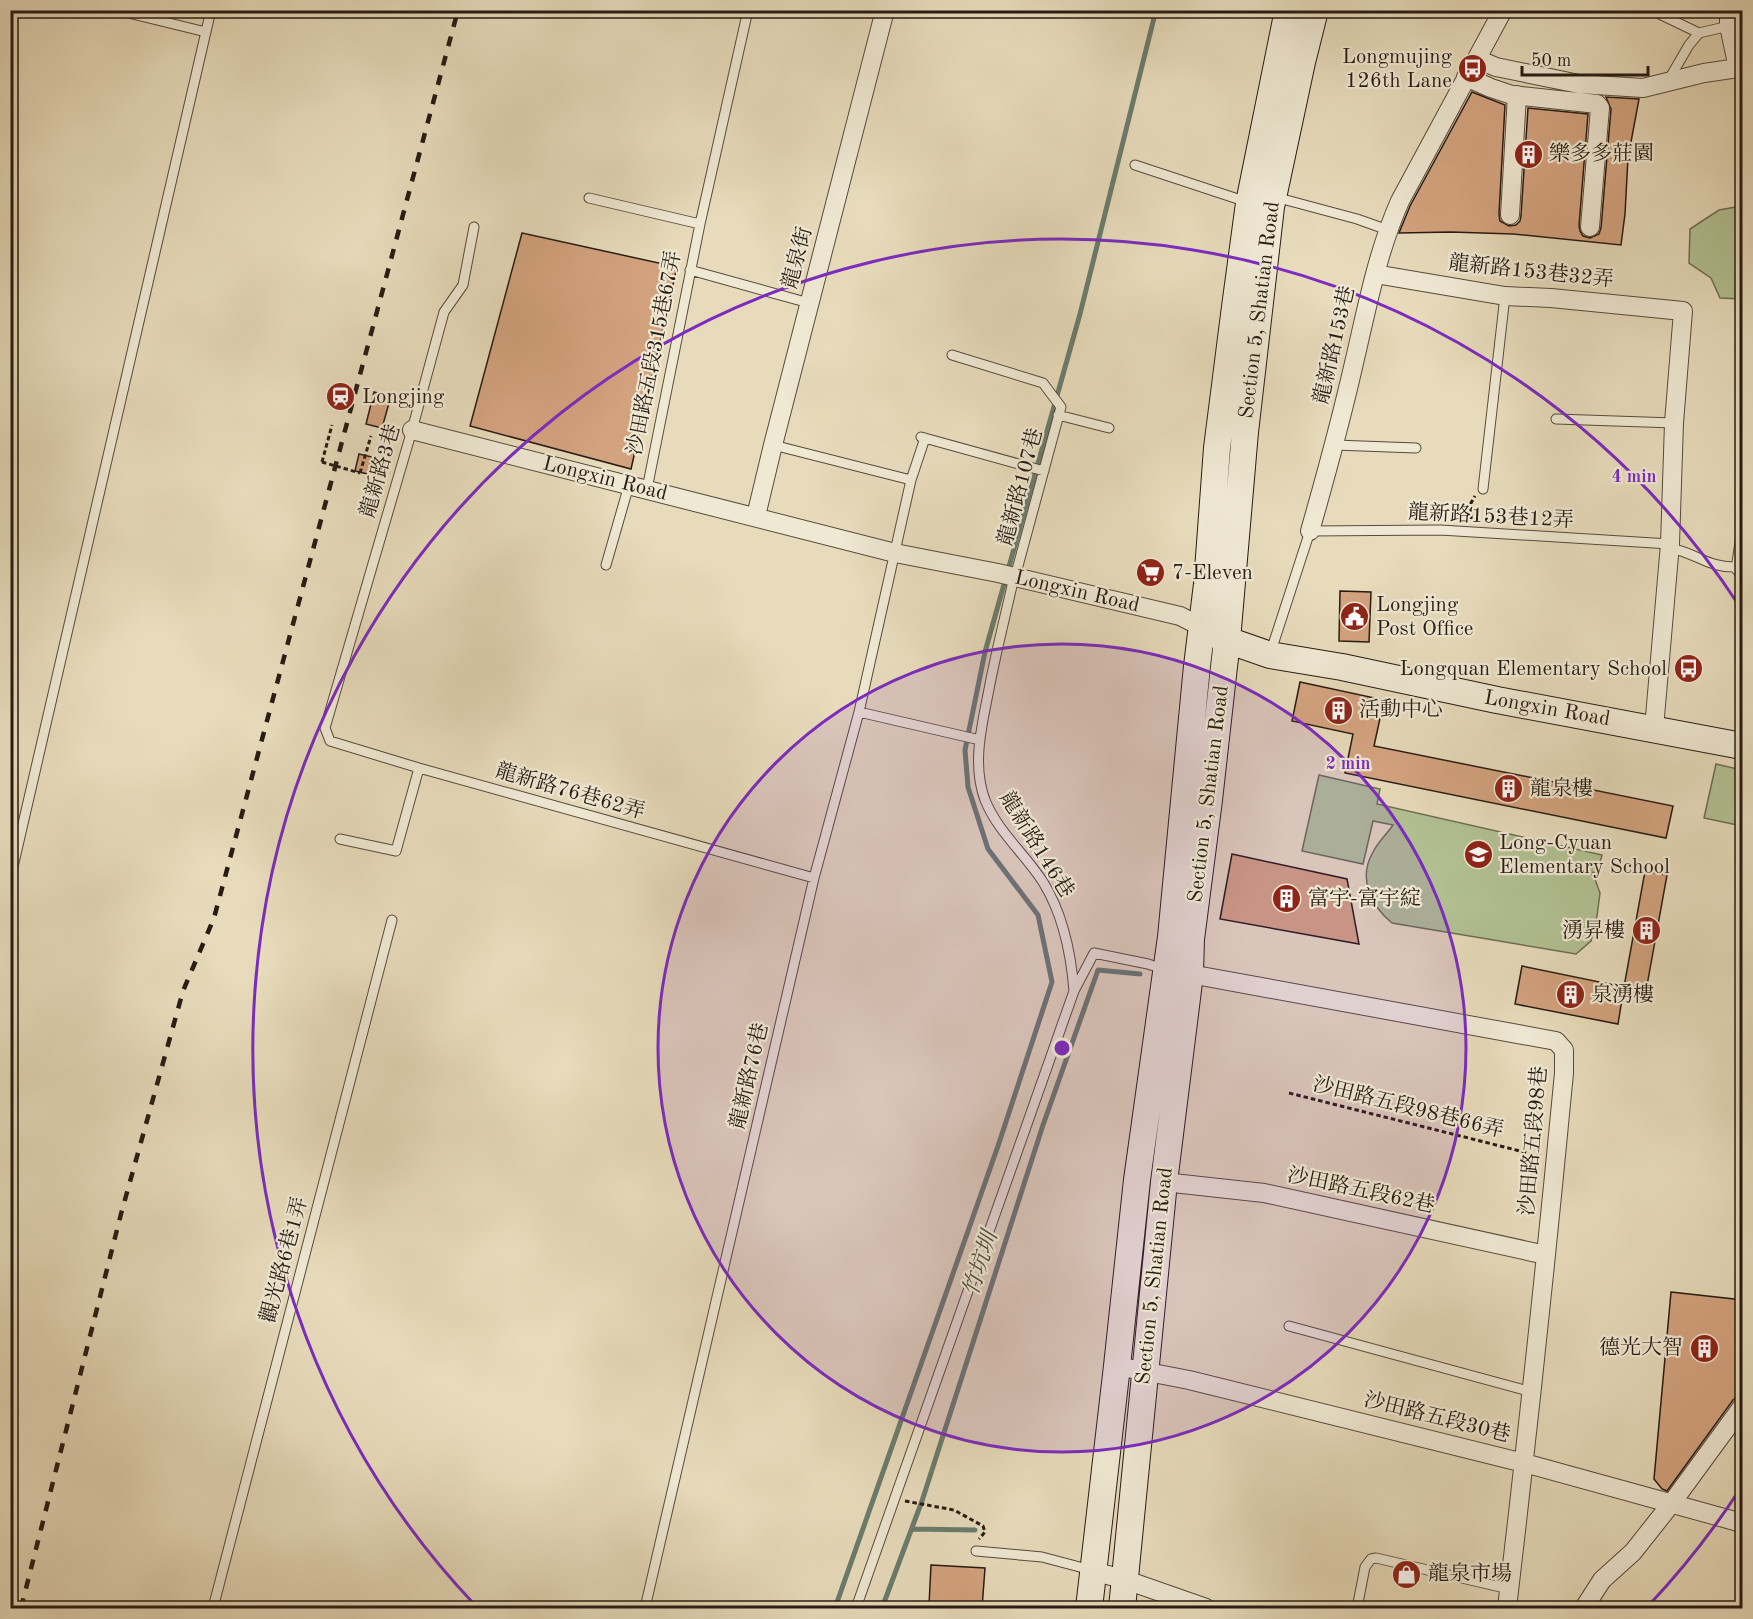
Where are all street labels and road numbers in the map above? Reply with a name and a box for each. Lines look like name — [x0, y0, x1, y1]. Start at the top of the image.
street label: Section 5, Shatian Road — [1236, 200, 1284, 420]
street label: 龍泉街 — [778, 224, 816, 291]
street label: 沙田路五段315巷67弄 — [623, 249, 685, 457]
street label: 龍新路153巷32弄 — [1447, 251, 1615, 291]
street label: 龍新路153巷 — [1309, 283, 1359, 406]
street label: 龍新路3巷 — [356, 421, 404, 520]
street label: 龍新路107巷 — [993, 426, 1047, 548]
street label: Longxin Road — [540, 453, 670, 505]
street label: 龍新路153巷12弄 — [1408, 500, 1574, 532]
street label: Longxin Road — [1012, 567, 1142, 617]
street label: Section 5, Shatian Road — [1185, 684, 1233, 904]
street label: Longxin Road — [1482, 688, 1612, 730]
street label: 龍新路76巷62弄 — [493, 759, 647, 823]
street label: 龍新路146巷 — [995, 787, 1079, 902]
street label: 龍新路76巷 — [726, 1020, 772, 1131]
street label: 沙田路五段98巷 — [1515, 1065, 1551, 1217]
street label: 沙田路五段98巷66弄 — [1310, 1072, 1506, 1142]
street label: 沙田路五段62巷 — [1285, 1163, 1437, 1217]
street label: Section 5, Shatian Road — [1133, 1166, 1177, 1386]
street label: 觀光路6巷1弄 — [256, 1194, 312, 1325]
street label: 沙田路五段30巷 — [1362, 1388, 1513, 1446]

